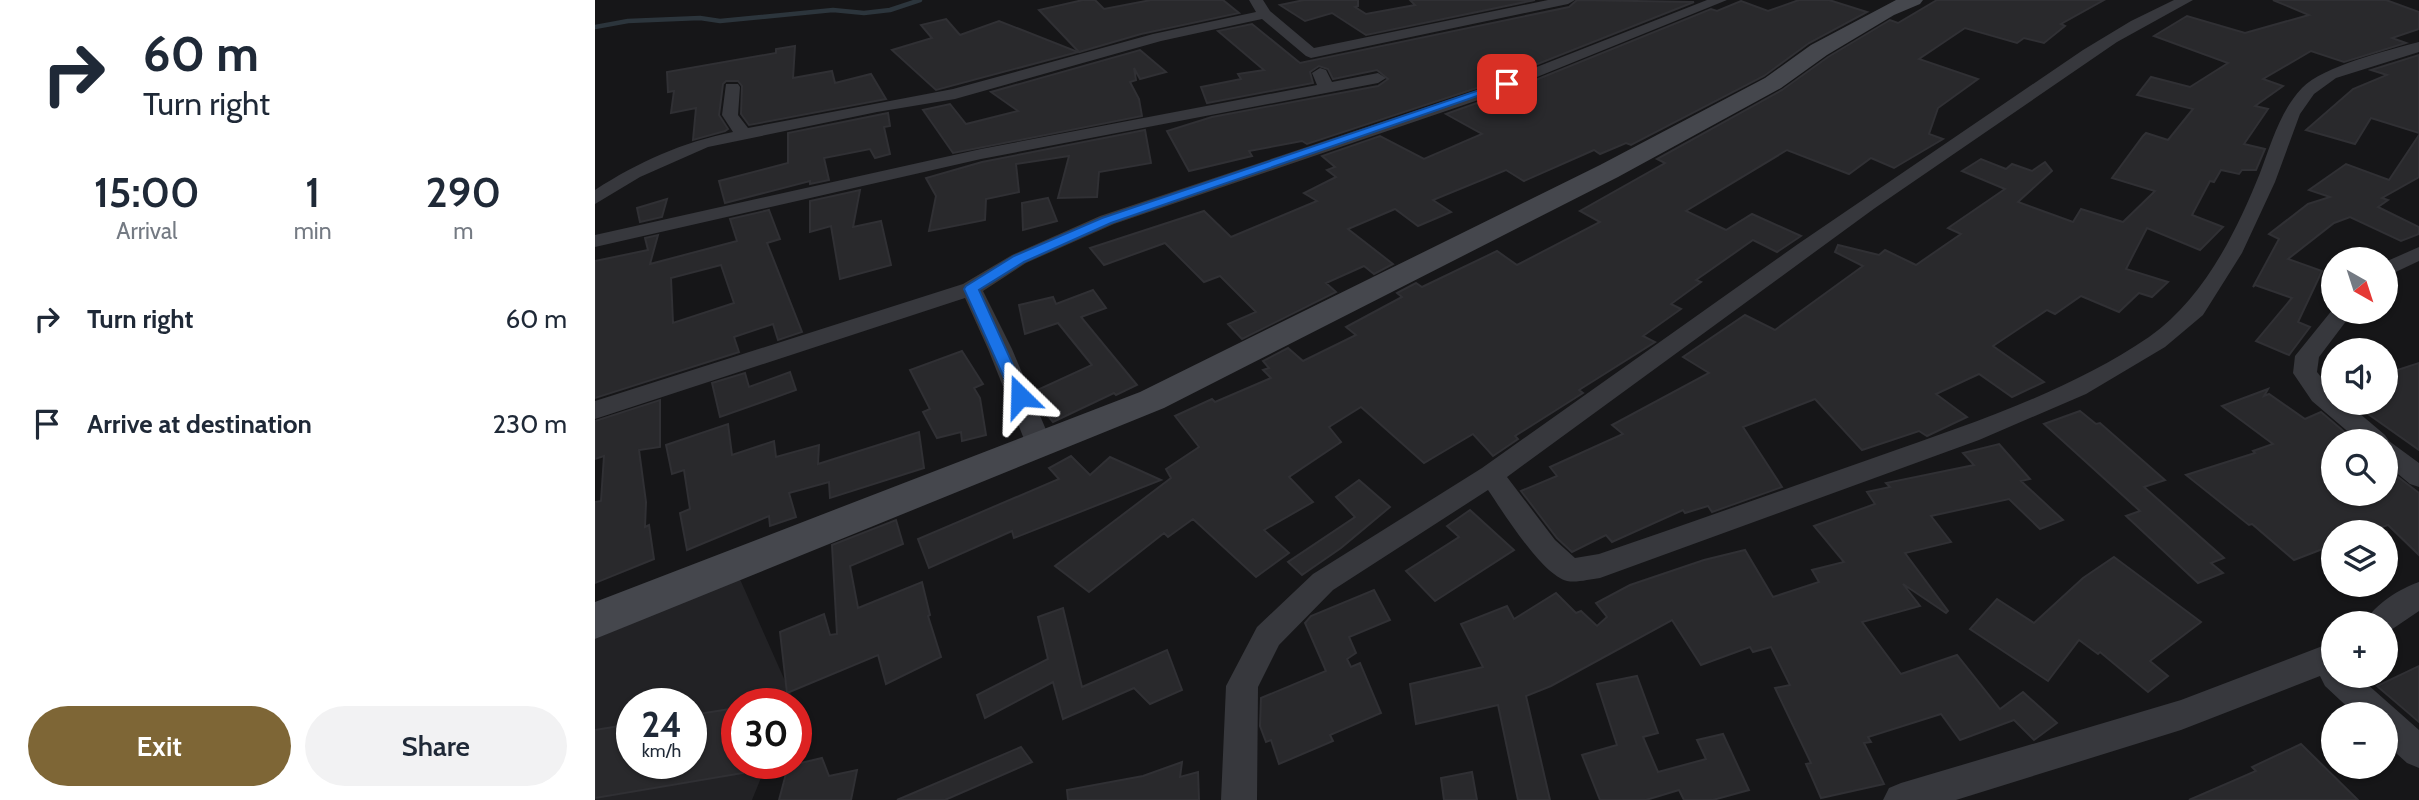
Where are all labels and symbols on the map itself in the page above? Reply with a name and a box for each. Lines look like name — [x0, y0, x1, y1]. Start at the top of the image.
pin — [1477, 54, 1537, 114]
north arrow — [2321, 247, 2397, 324]
position arrow — [983, 359, 1057, 433]
speed limit sign: 30 — [721, 688, 812, 779]

